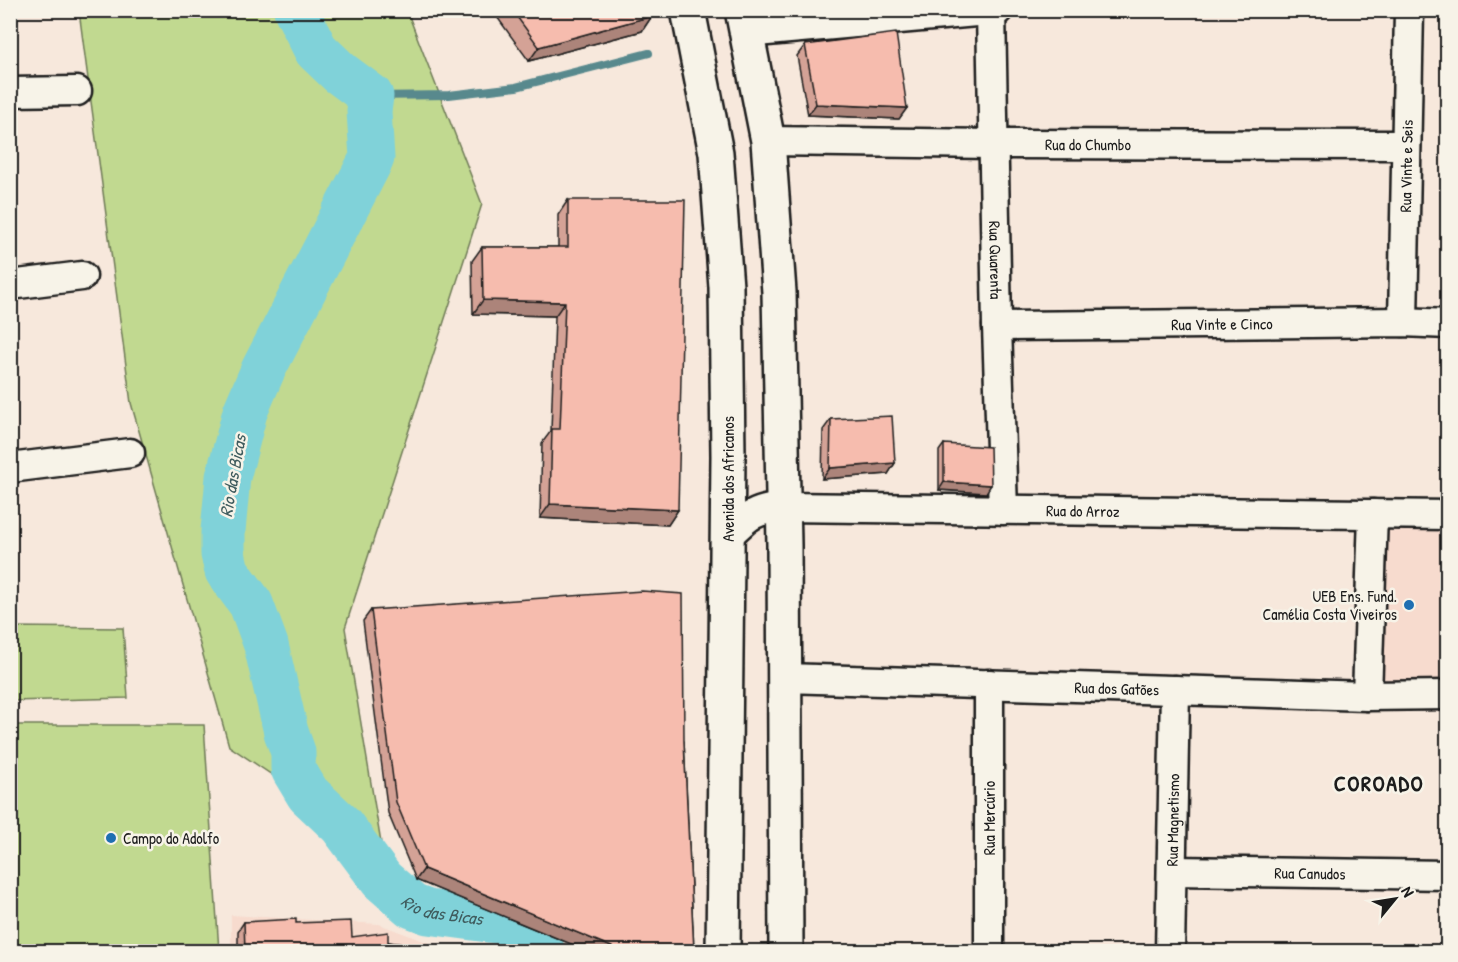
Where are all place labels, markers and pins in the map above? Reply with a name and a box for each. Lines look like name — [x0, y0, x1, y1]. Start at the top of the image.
place label: UEB Ens. Fund. Camélia Costa Viveiros — [1262, 585, 1397, 625]
marker: UEB Ens. Fund. Camélia Costa Viveiros — [1402, 598, 1416, 612]
place label: Campo do Adolfo — [123, 827, 220, 849]
marker: Campo do Adolfo — [104, 831, 118, 845]

